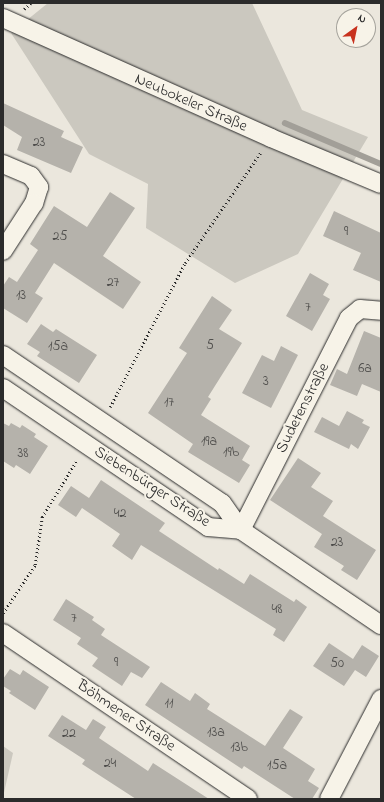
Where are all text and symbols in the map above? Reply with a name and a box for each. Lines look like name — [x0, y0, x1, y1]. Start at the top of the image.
north arrow — [336, 8, 376, 48]
text: N — [355, 10, 369, 28]
street label: Neubokeler Straße — [132, 70, 250, 136]
house number: 23 — [33, 135, 45, 151]
house number: 9 — [344, 224, 348, 240]
house number: 25 — [53, 229, 67, 245]
house number: 27 — [107, 275, 119, 291]
house number: 13 — [16, 288, 26, 304]
house number: 7 — [305, 300, 311, 316]
house number: 5 — [206, 338, 214, 354]
house number: 15a — [48, 339, 68, 355]
street label: Sudetenstraße — [272, 360, 334, 456]
house number: 6a — [358, 361, 372, 377]
house number: 3 — [263, 374, 269, 390]
house number: 17 — [164, 395, 174, 411]
house number: 19a — [201, 434, 217, 450]
street label: Siebenbürger Straße — [90, 442, 214, 532]
house number: 19b — [223, 445, 239, 461]
house number: 38 — [17, 446, 29, 462]
house number: 42 — [114, 506, 126, 522]
house number: 23 — [331, 535, 343, 551]
house number: 48 — [271, 602, 283, 618]
house number: 7 — [71, 611, 77, 627]
house number: 9 — [114, 655, 118, 671]
house number: 50 — [330, 656, 344, 672]
street label: Böhmener Straße — [73, 676, 179, 756]
house number: 11 — [165, 696, 173, 712]
house number: 13a — [207, 725, 225, 741]
house number: 22 — [62, 726, 76, 742]
house number: 13b — [230, 740, 248, 756]
house number: 24 — [104, 756, 116, 772]
house number: 15a — [267, 758, 287, 774]

